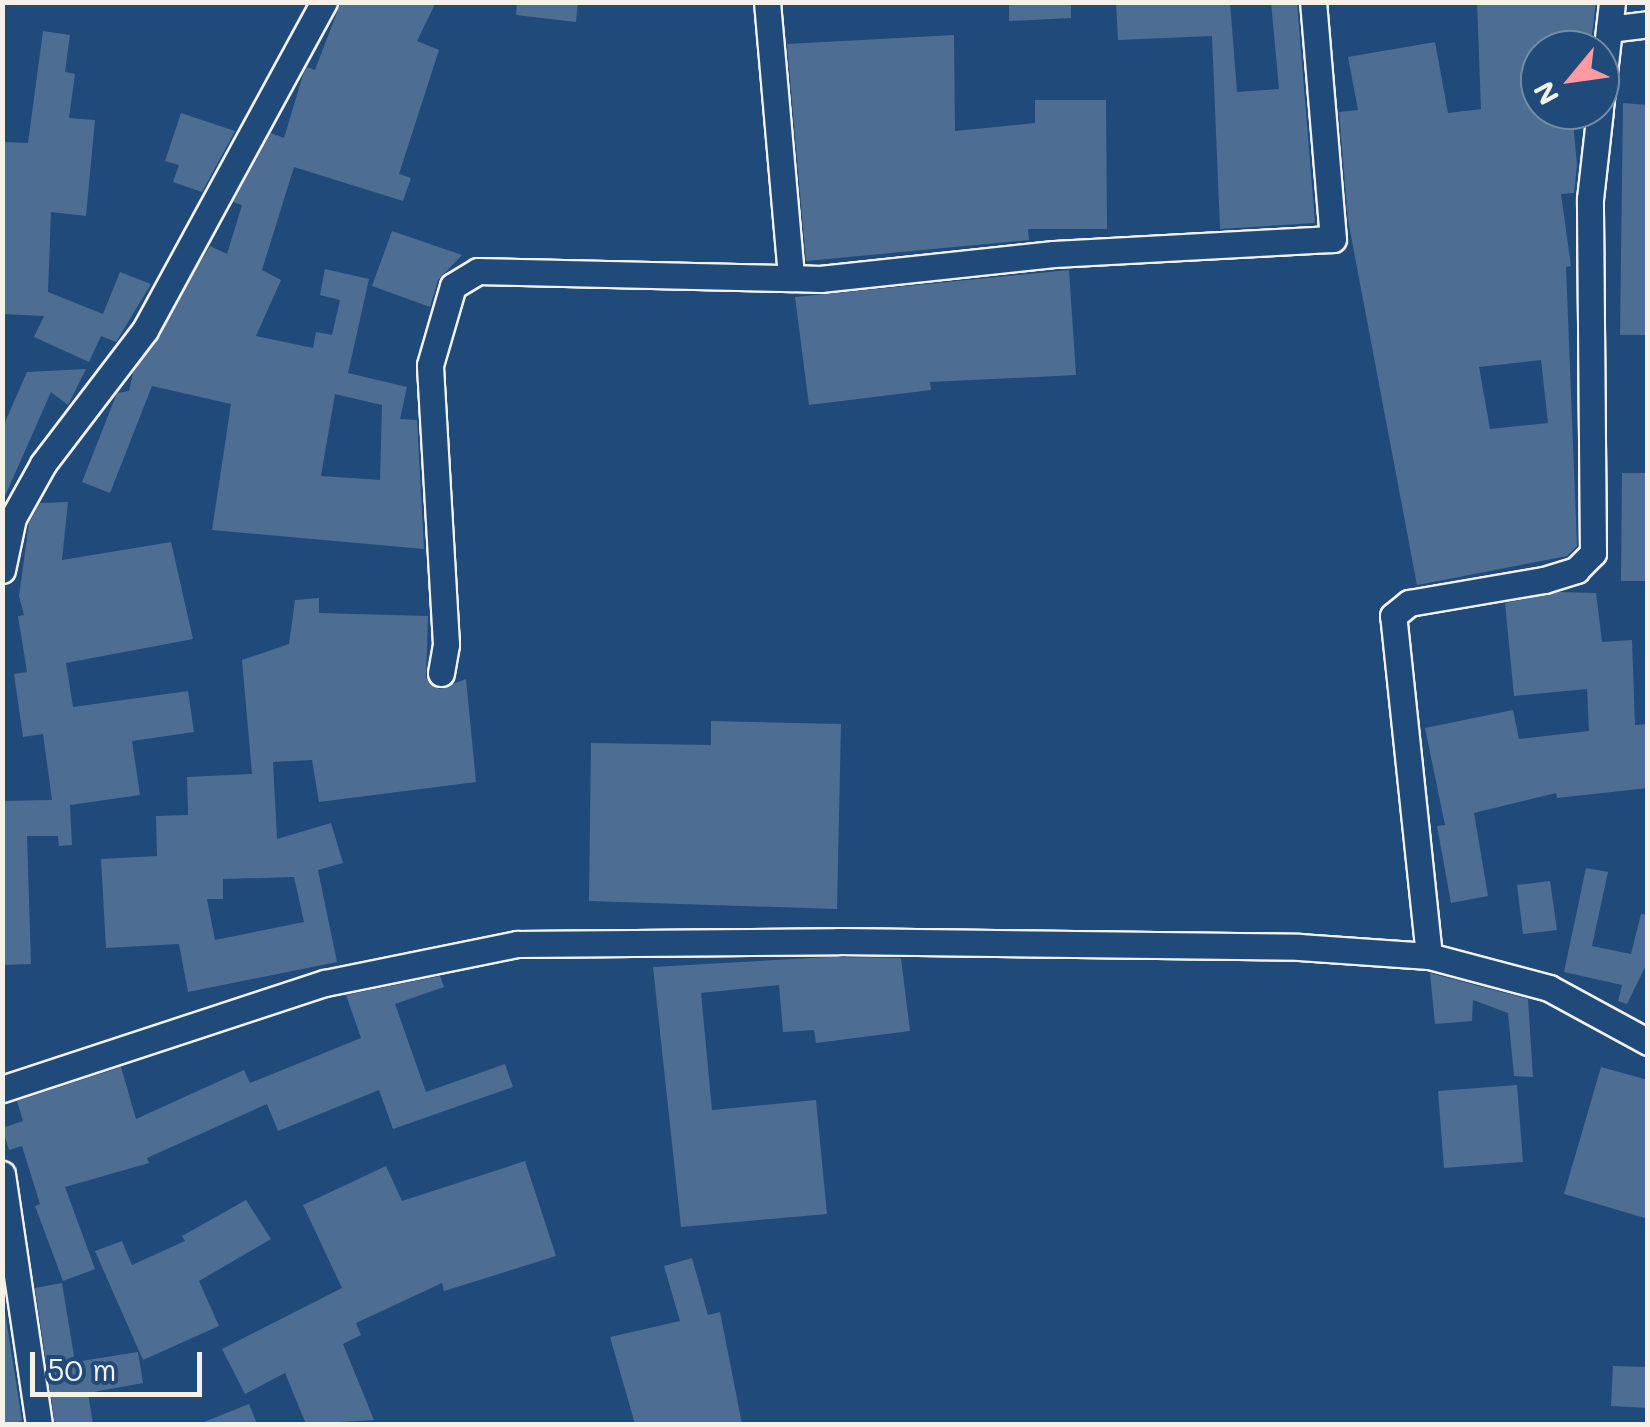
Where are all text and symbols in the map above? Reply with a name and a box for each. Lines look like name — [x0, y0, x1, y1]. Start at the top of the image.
north arrow — [1520, 30, 1620, 130]
text: N — [1525, 76, 1566, 112]
scale bar — [35, 1332, 208, 1394]
text: 50 m — [47, 1349, 117, 1389]

